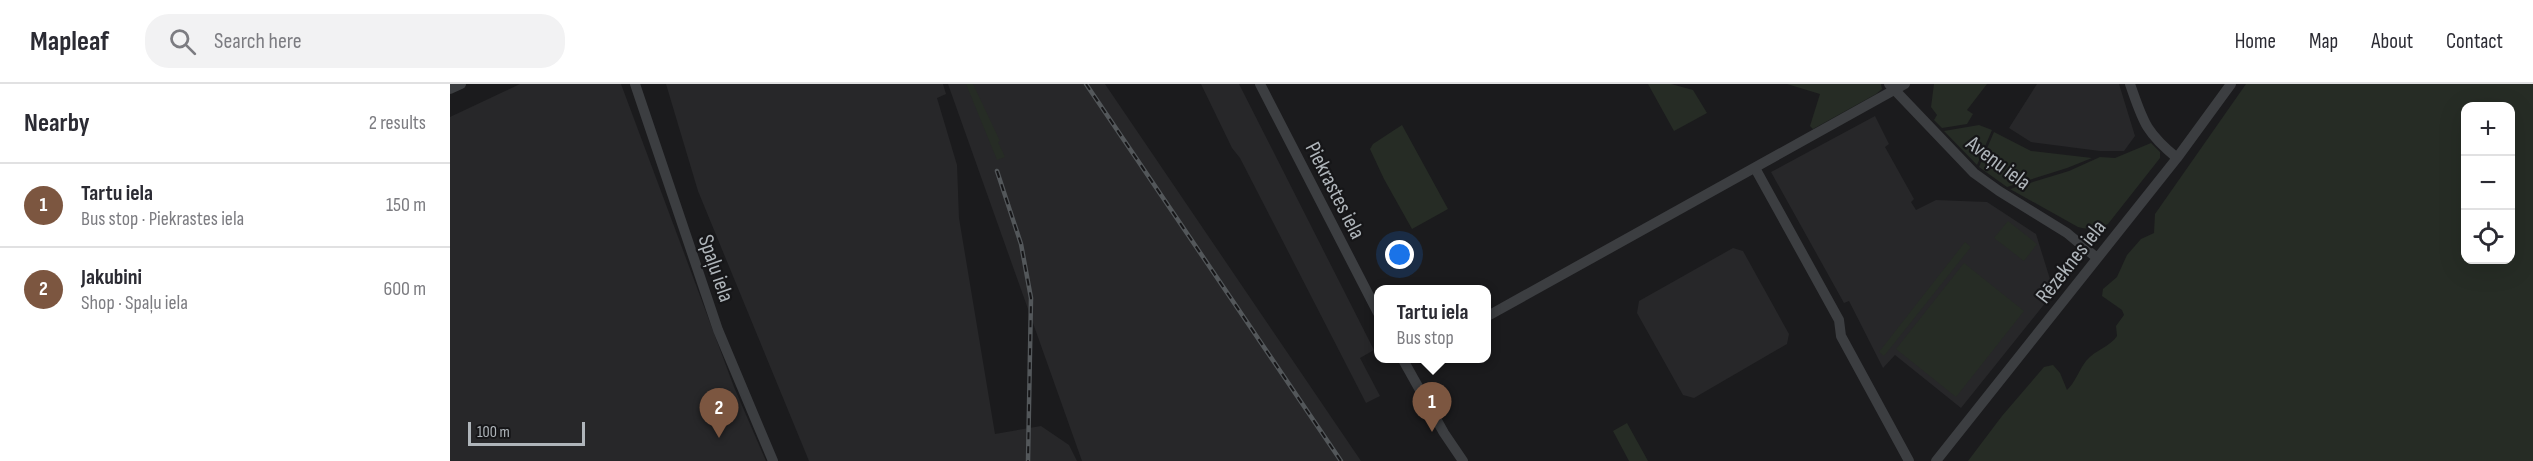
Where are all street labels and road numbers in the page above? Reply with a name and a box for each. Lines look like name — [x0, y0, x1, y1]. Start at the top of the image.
street label: Aveņu iela — [1960, 130, 2036, 196]
street label: Piekrastes iela — [1299, 138, 1371, 244]
street label: Rēzeknes iela — [2030, 215, 2112, 309]
street label: Spaļu iela — [692, 231, 740, 306]

